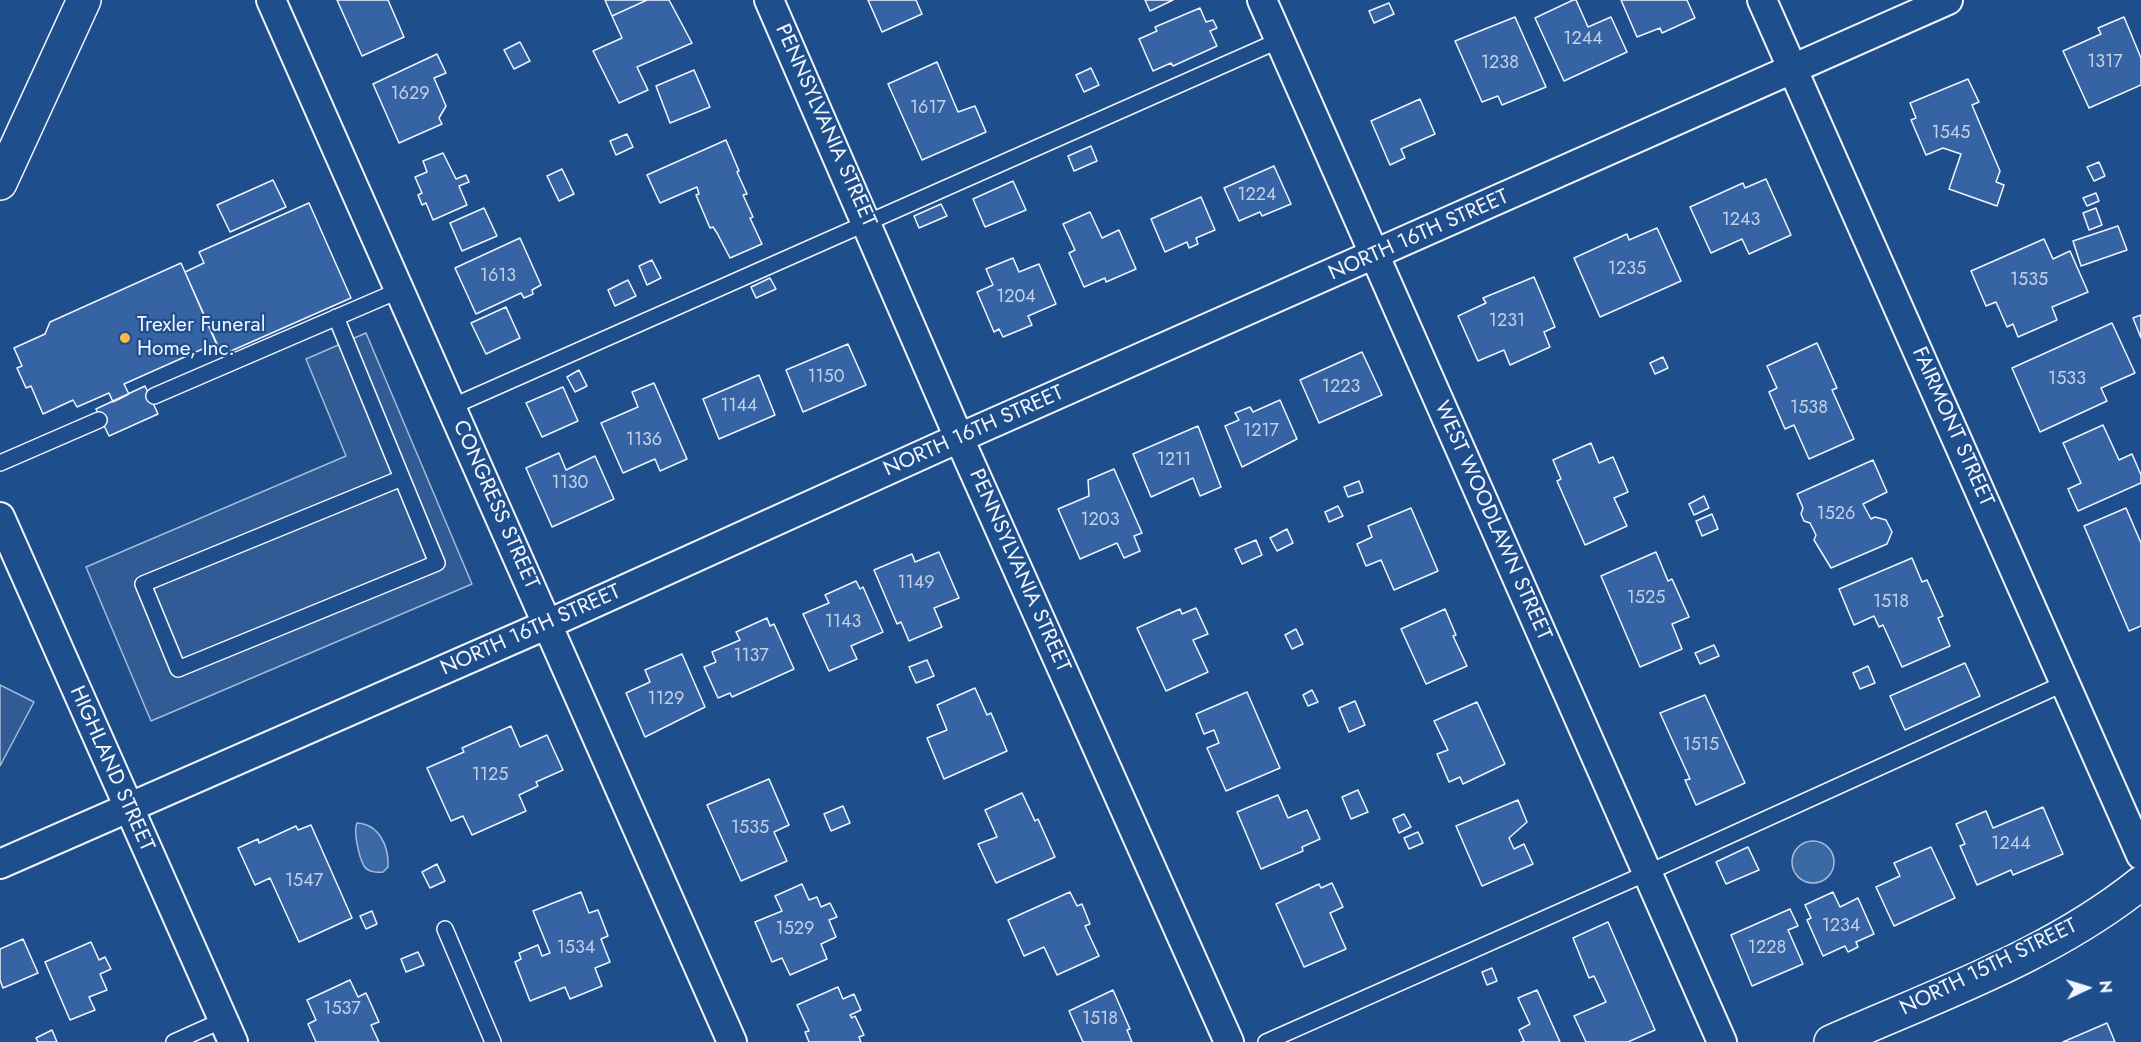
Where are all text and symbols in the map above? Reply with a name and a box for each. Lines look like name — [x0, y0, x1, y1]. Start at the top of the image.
street label: PENNSYLVANIA STREET — [769, 21, 881, 231]
house number: 1244 — [1563, 29, 1603, 51]
house number: 1317 — [2087, 52, 2123, 74]
house number: 1238 — [1481, 53, 1519, 75]
house number: 1629 — [390, 84, 430, 106]
house number: 1617 — [910, 98, 946, 120]
house number: 1545 — [1932, 123, 1970, 145]
house number: 1224 — [1237, 185, 1277, 207]
street label: NORTH 16TH STREET — [1325, 185, 1513, 287]
house number: 1243 — [1722, 210, 1760, 232]
house number: 1235 — [1608, 259, 1646, 281]
house number: 1613 — [480, 266, 516, 288]
house number: 1535 — [2010, 270, 2048, 292]
house number: 1204 — [996, 287, 1036, 309]
house number: 1231 — [1489, 311, 1525, 333]
place label: Trexler Funeral Home, Inc. — [137, 313, 266, 363]
marker: Trexler Funeral Home, Inc. — [118, 331, 132, 345]
street label: FAIRMONT STREET — [1906, 343, 1998, 511]
house number: 1150 — [807, 367, 845, 389]
house number: 1533 — [2048, 369, 2086, 391]
house number: 1223 — [1322, 377, 1360, 399]
street label: NORTH 16TH STREET — [880, 381, 1068, 483]
house number: 1144 — [720, 396, 758, 418]
street label: WEST WOODLAWN STREET — [1428, 398, 1556, 644]
house number: 1538 — [1790, 398, 1828, 420]
street label: CONGRESS STREET — [446, 417, 544, 593]
house number: 1217 — [1243, 421, 1279, 443]
house number: 1136 — [626, 430, 662, 452]
house number: 1211 — [1157, 450, 1191, 472]
street label: PENNSYLVANIA STREET — [963, 466, 1075, 676]
house number: 1130 — [552, 473, 588, 495]
house number: 1526 — [1817, 504, 1855, 526]
house number: 1203 — [1081, 510, 1119, 532]
house number: 1149 — [897, 573, 935, 595]
street label: NORTH 16TH STREET — [437, 580, 625, 682]
house number: 1525 — [1627, 588, 1665, 610]
house number: 1518 — [1873, 592, 1909, 614]
house number: 1143 — [825, 612, 861, 634]
house number: 1137 — [733, 646, 769, 668]
street label: HIGHLAND STREET — [63, 683, 159, 855]
house number: 1129 — [648, 689, 684, 711]
house number: 1515 — [1683, 735, 1719, 757]
house number: 1125 — [472, 765, 508, 787]
house number: 1535 — [731, 818, 769, 840]
house number: 1244 — [1991, 834, 2031, 856]
house number: 1547 — [285, 871, 323, 893]
street label: NORTH 15TH STREET — [1896, 914, 2082, 1022]
house number: 1234 — [1822, 916, 1860, 938]
house number: 1529 — [776, 919, 814, 941]
house number: 1534 — [557, 938, 595, 960]
house number: 1228 — [1748, 938, 1786, 960]
north arrow — [2057, 958, 2117, 1018]
text: N — [2094, 980, 2117, 994]
house number: 1537 — [323, 999, 361, 1021]
house number: 1518 — [1082, 1009, 1118, 1031]

